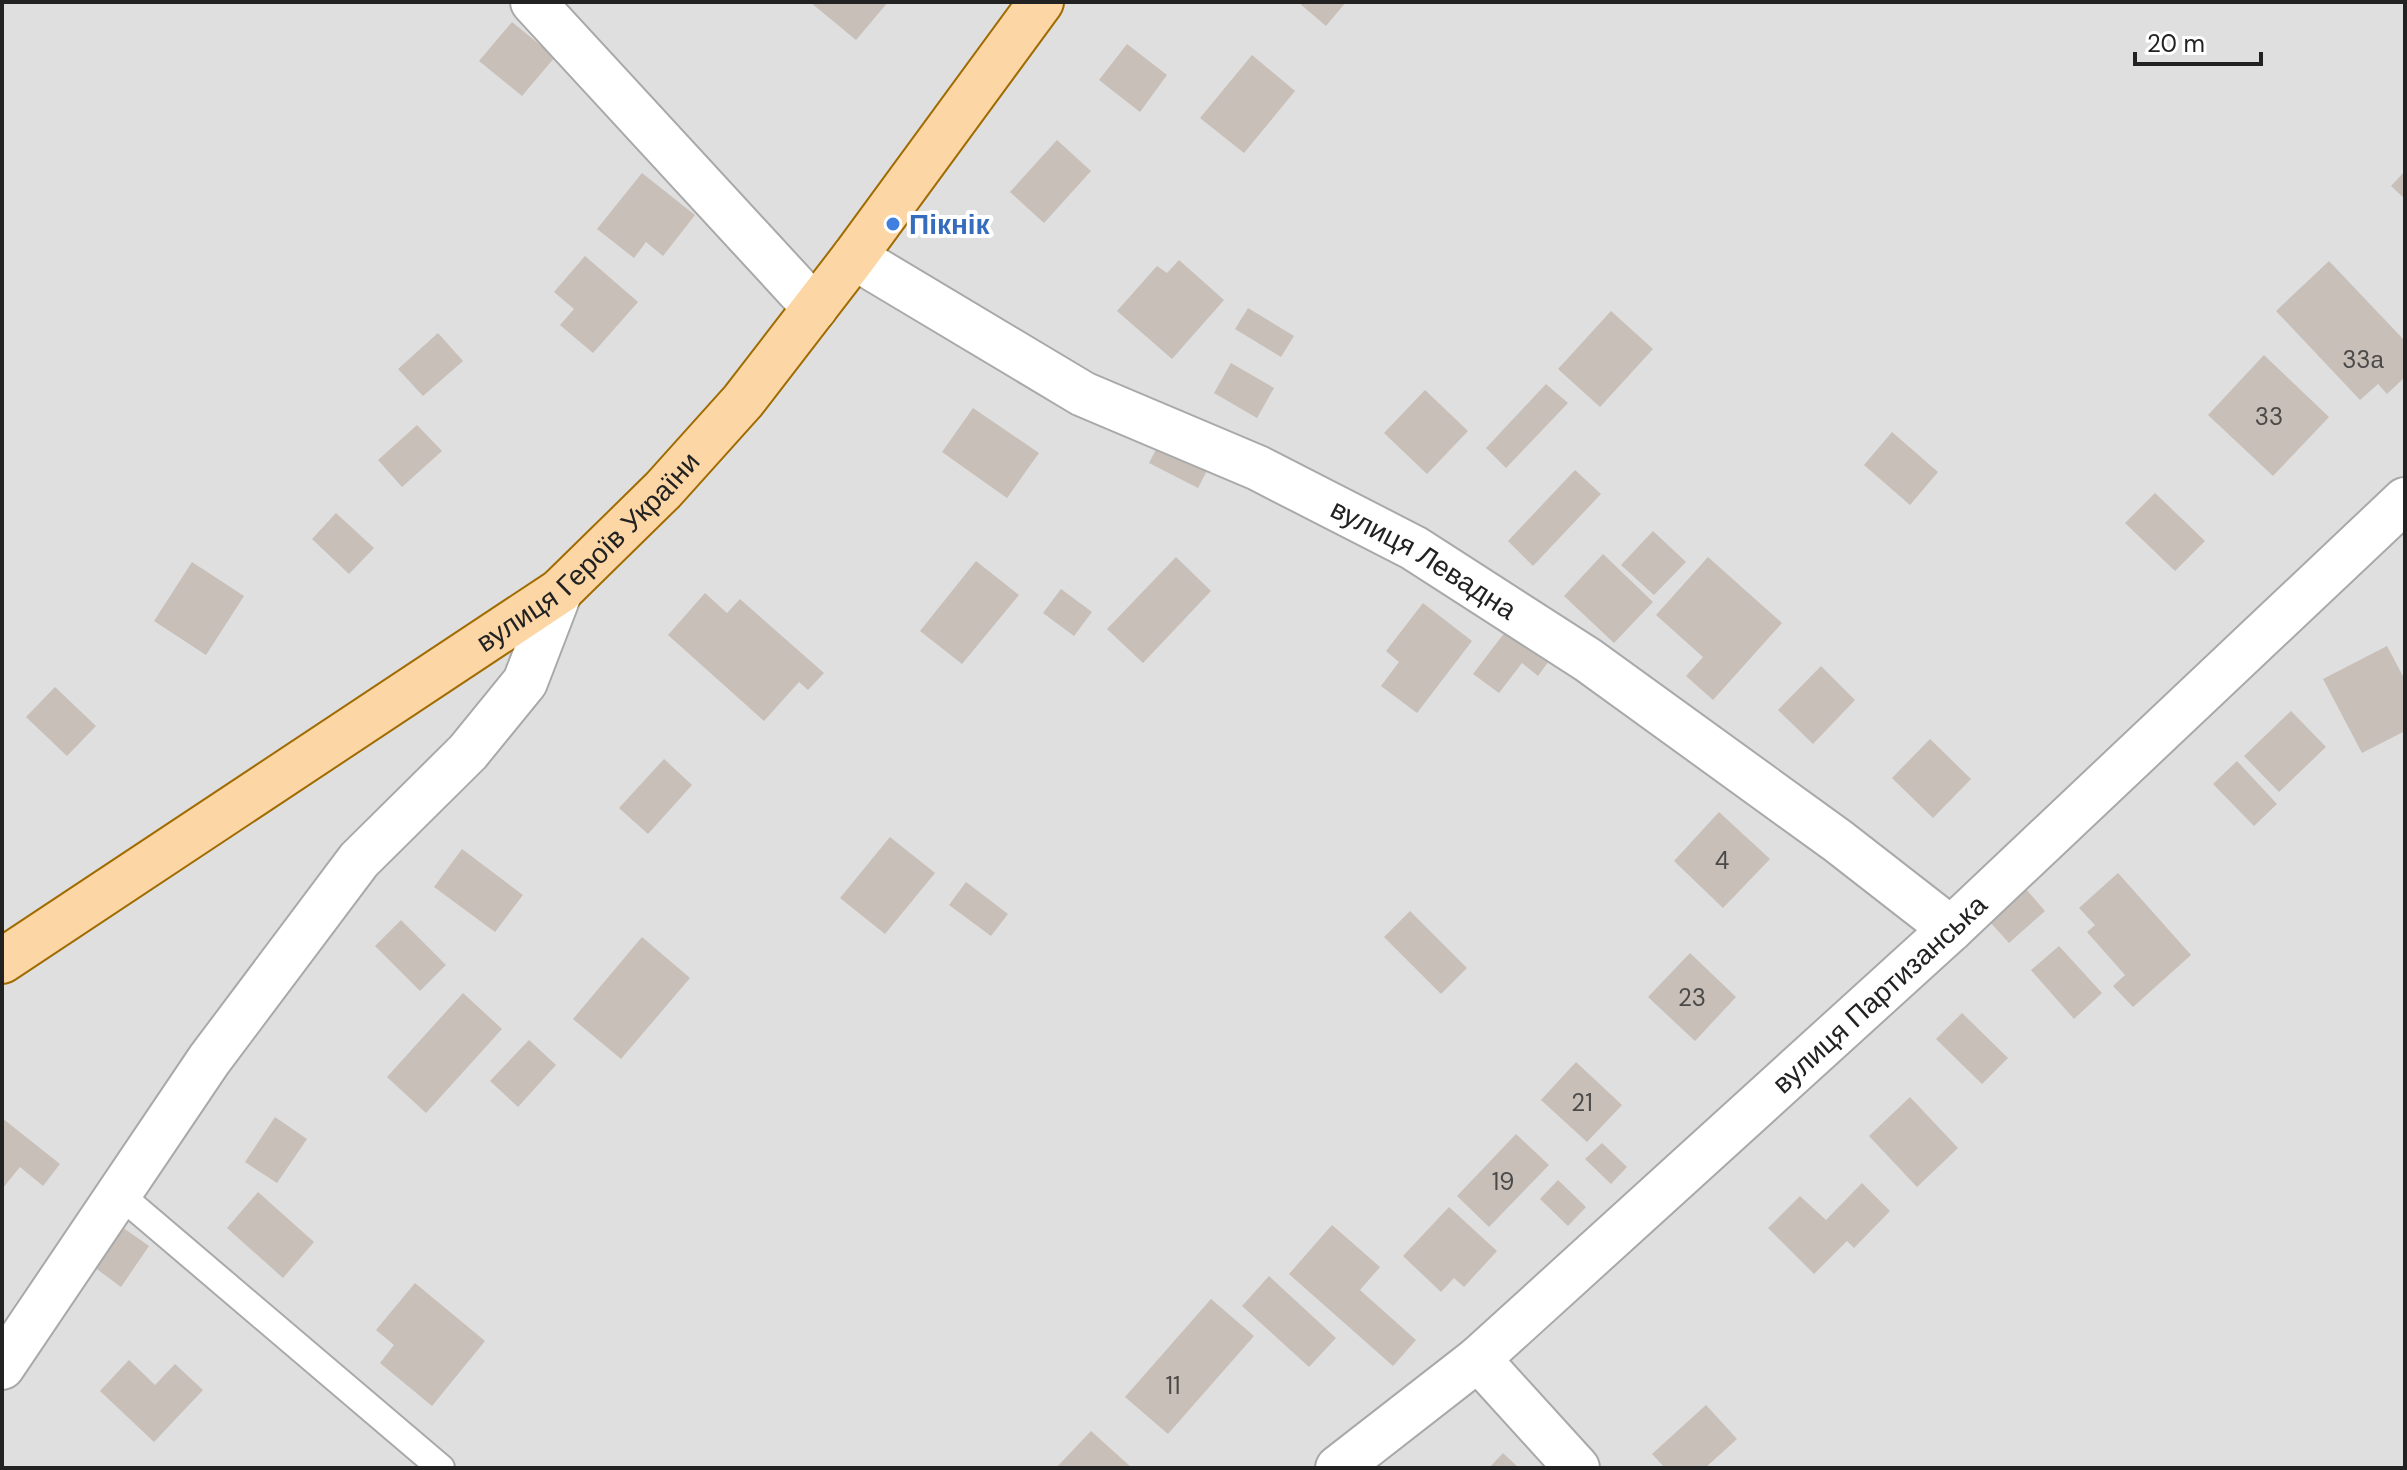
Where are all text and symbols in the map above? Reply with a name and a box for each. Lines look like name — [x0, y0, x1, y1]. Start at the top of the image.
scale bar — [2135, 16, 2261, 66]
text: 20 m — [2147, 28, 2205, 59]
place label: Пікнік — [909, 206, 991, 243]
marker: Пікнік — [884, 215, 902, 233]
house number: 33а — [2342, 344, 2385, 375]
house number: 33 — [2255, 401, 2283, 432]
street label: вулиця Героїв України — [469, 444, 707, 660]
street label: вулиця Левадна — [1325, 490, 1524, 628]
house number: 4 — [1715, 845, 1729, 876]
street label: вулиця Партизанська — [1764, 886, 1995, 1101]
house number: 23 — [1678, 982, 1706, 1013]
house number: 21 — [1571, 1087, 1593, 1118]
house number: 19 — [1492, 1166, 1514, 1197]
house number: 11 — [1166, 1370, 1180, 1401]

